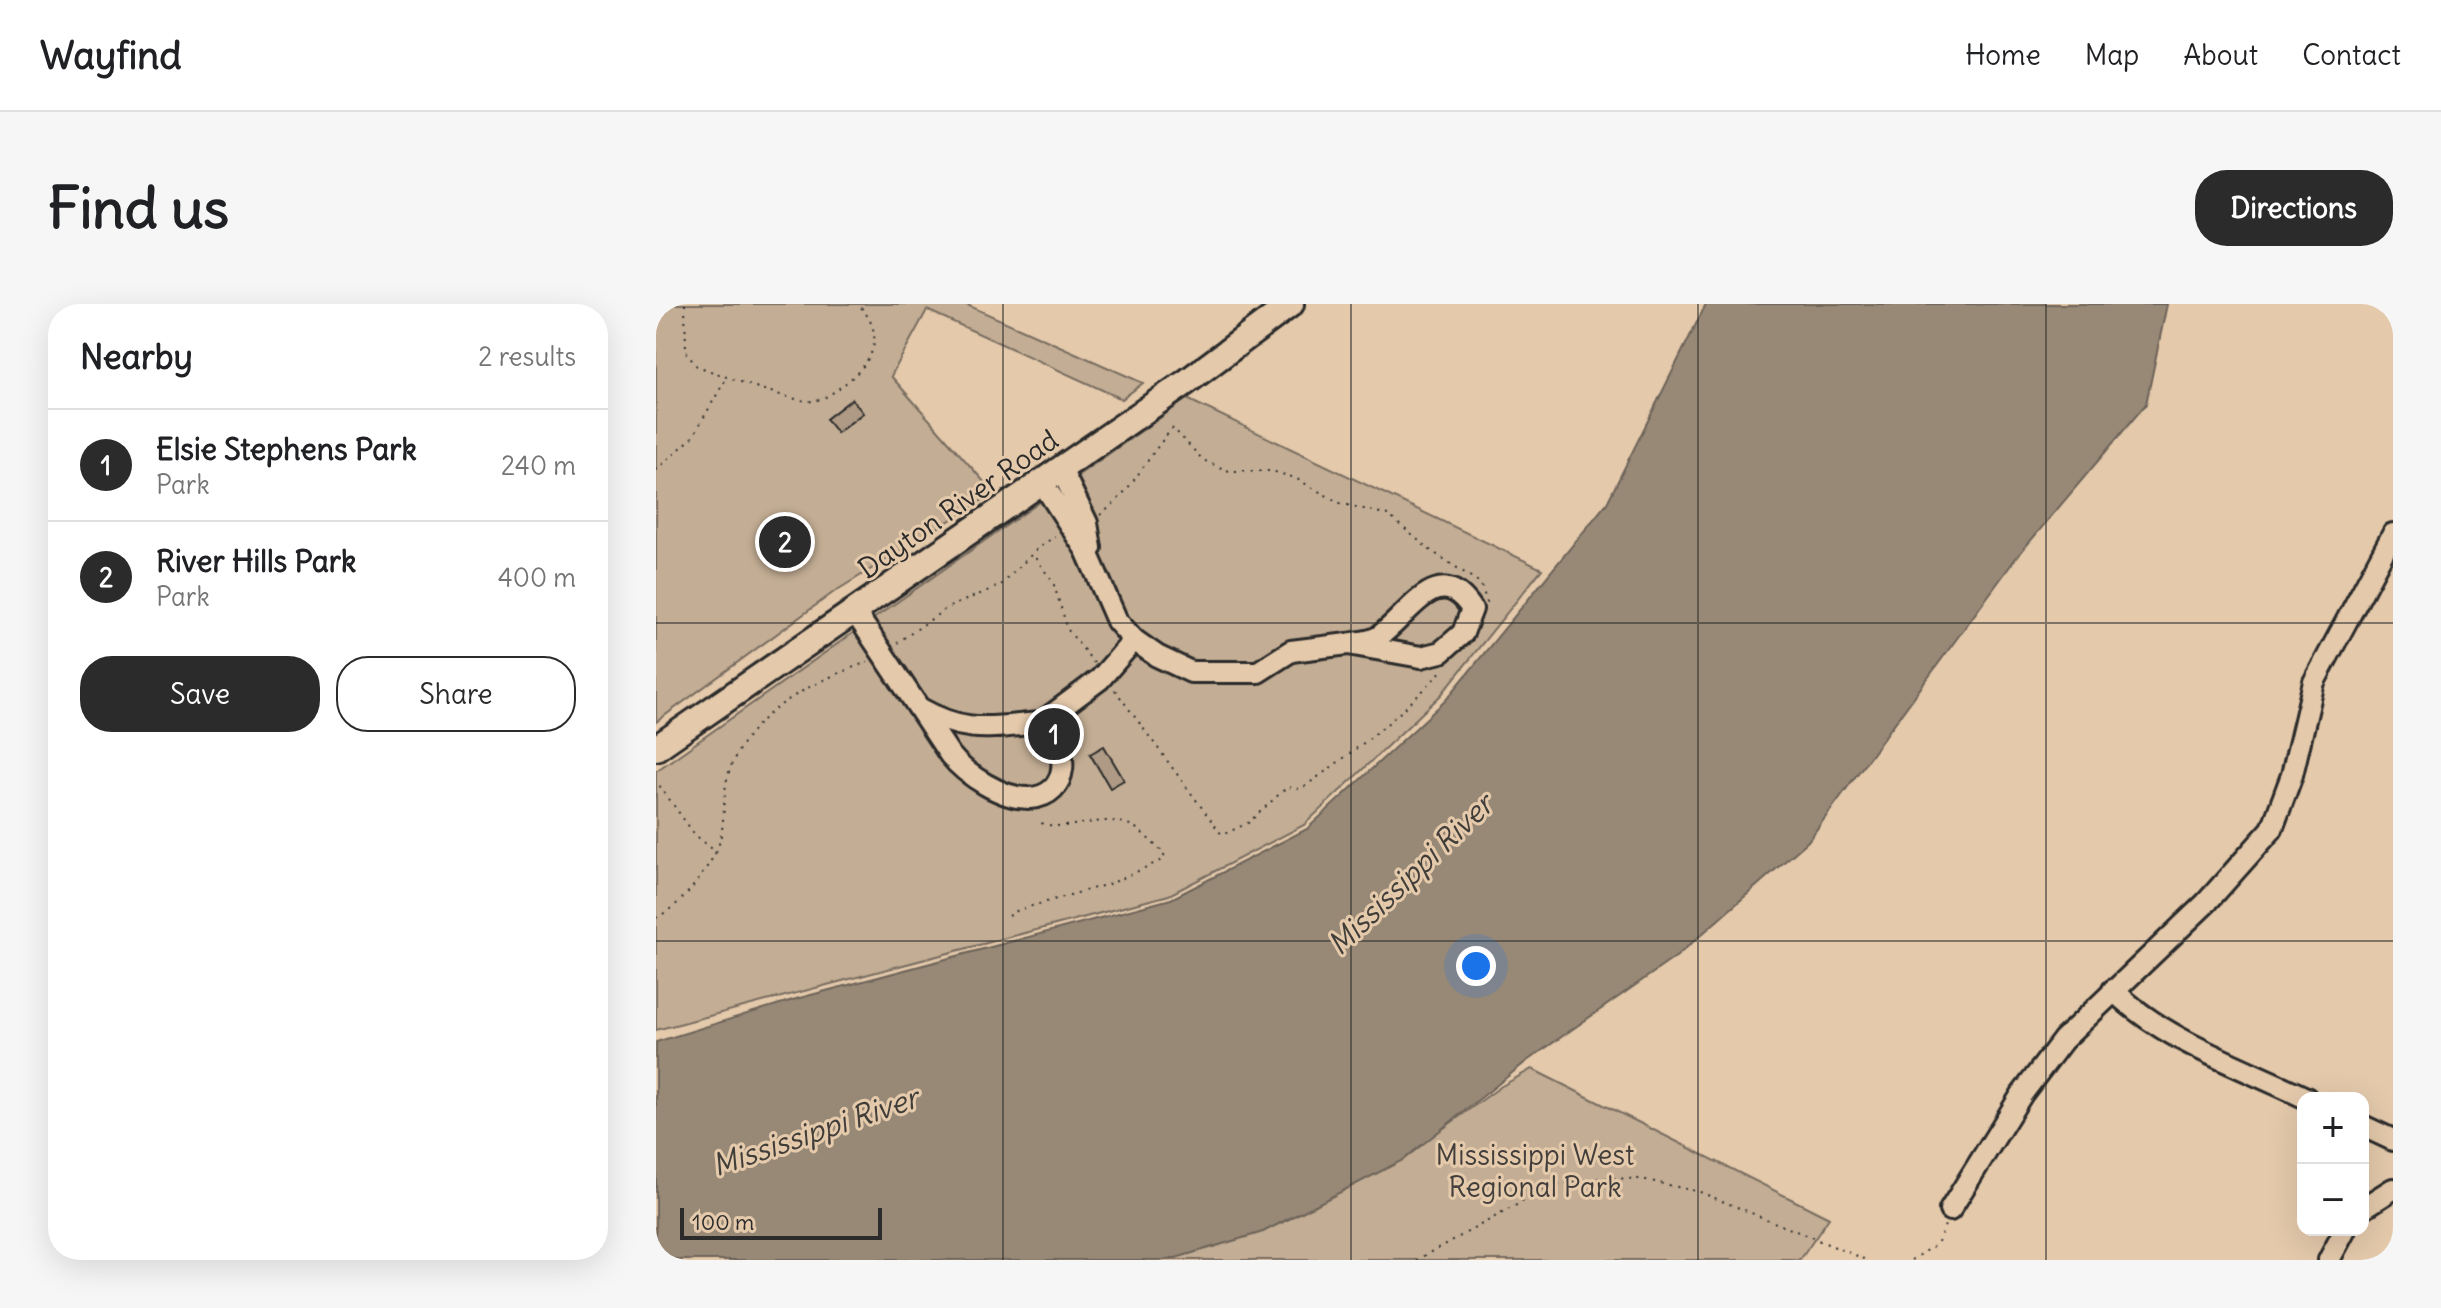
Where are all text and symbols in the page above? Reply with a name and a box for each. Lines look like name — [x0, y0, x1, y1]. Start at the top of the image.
text: Wayfind — [40, 32, 182, 79]
text: Home — [1965, 37, 2041, 73]
text: Map — [2085, 37, 2139, 73]
text: About — [2183, 37, 2258, 73]
text: Contact — [2302, 37, 2401, 73]
button: Directions — [2195, 170, 2393, 246]
text: Find us — [48, 173, 229, 243]
text: Nearby — [80, 335, 193, 378]
text: 2 results — [478, 340, 576, 373]
street label: Dayton River Road — [851, 422, 1065, 586]
text: Elsie Stephens Park — [156, 430, 417, 468]
text: 1 — [101, 449, 111, 482]
text: 240 m — [501, 449, 576, 482]
text: Park — [156, 468, 210, 501]
pin: 2 — [759, 512, 811, 572]
text: River Hills Park — [156, 542, 356, 580]
text: 2 — [99, 561, 113, 594]
text: 400 m — [498, 561, 576, 594]
text: Park — [156, 580, 210, 613]
button: Save — [80, 656, 320, 732]
button: Share — [336, 656, 576, 732]
pin: 1 — [1028, 704, 1080, 764]
water label: Mississippi River — [1319, 783, 1504, 963]
your location — [1456, 946, 1496, 986]
water label: Mississippi River — [707, 1077, 927, 1184]
map controls — [2297, 1092, 2369, 1236]
button: + — [2297, 1092, 2369, 1164]
park label: Mississippi West Regional Park — [1436, 1137, 1634, 1205]
button: − — [2297, 1164, 2369, 1236]
scale bar — [680, 1204, 882, 1240]
text: 100 m — [692, 1208, 754, 1236]

